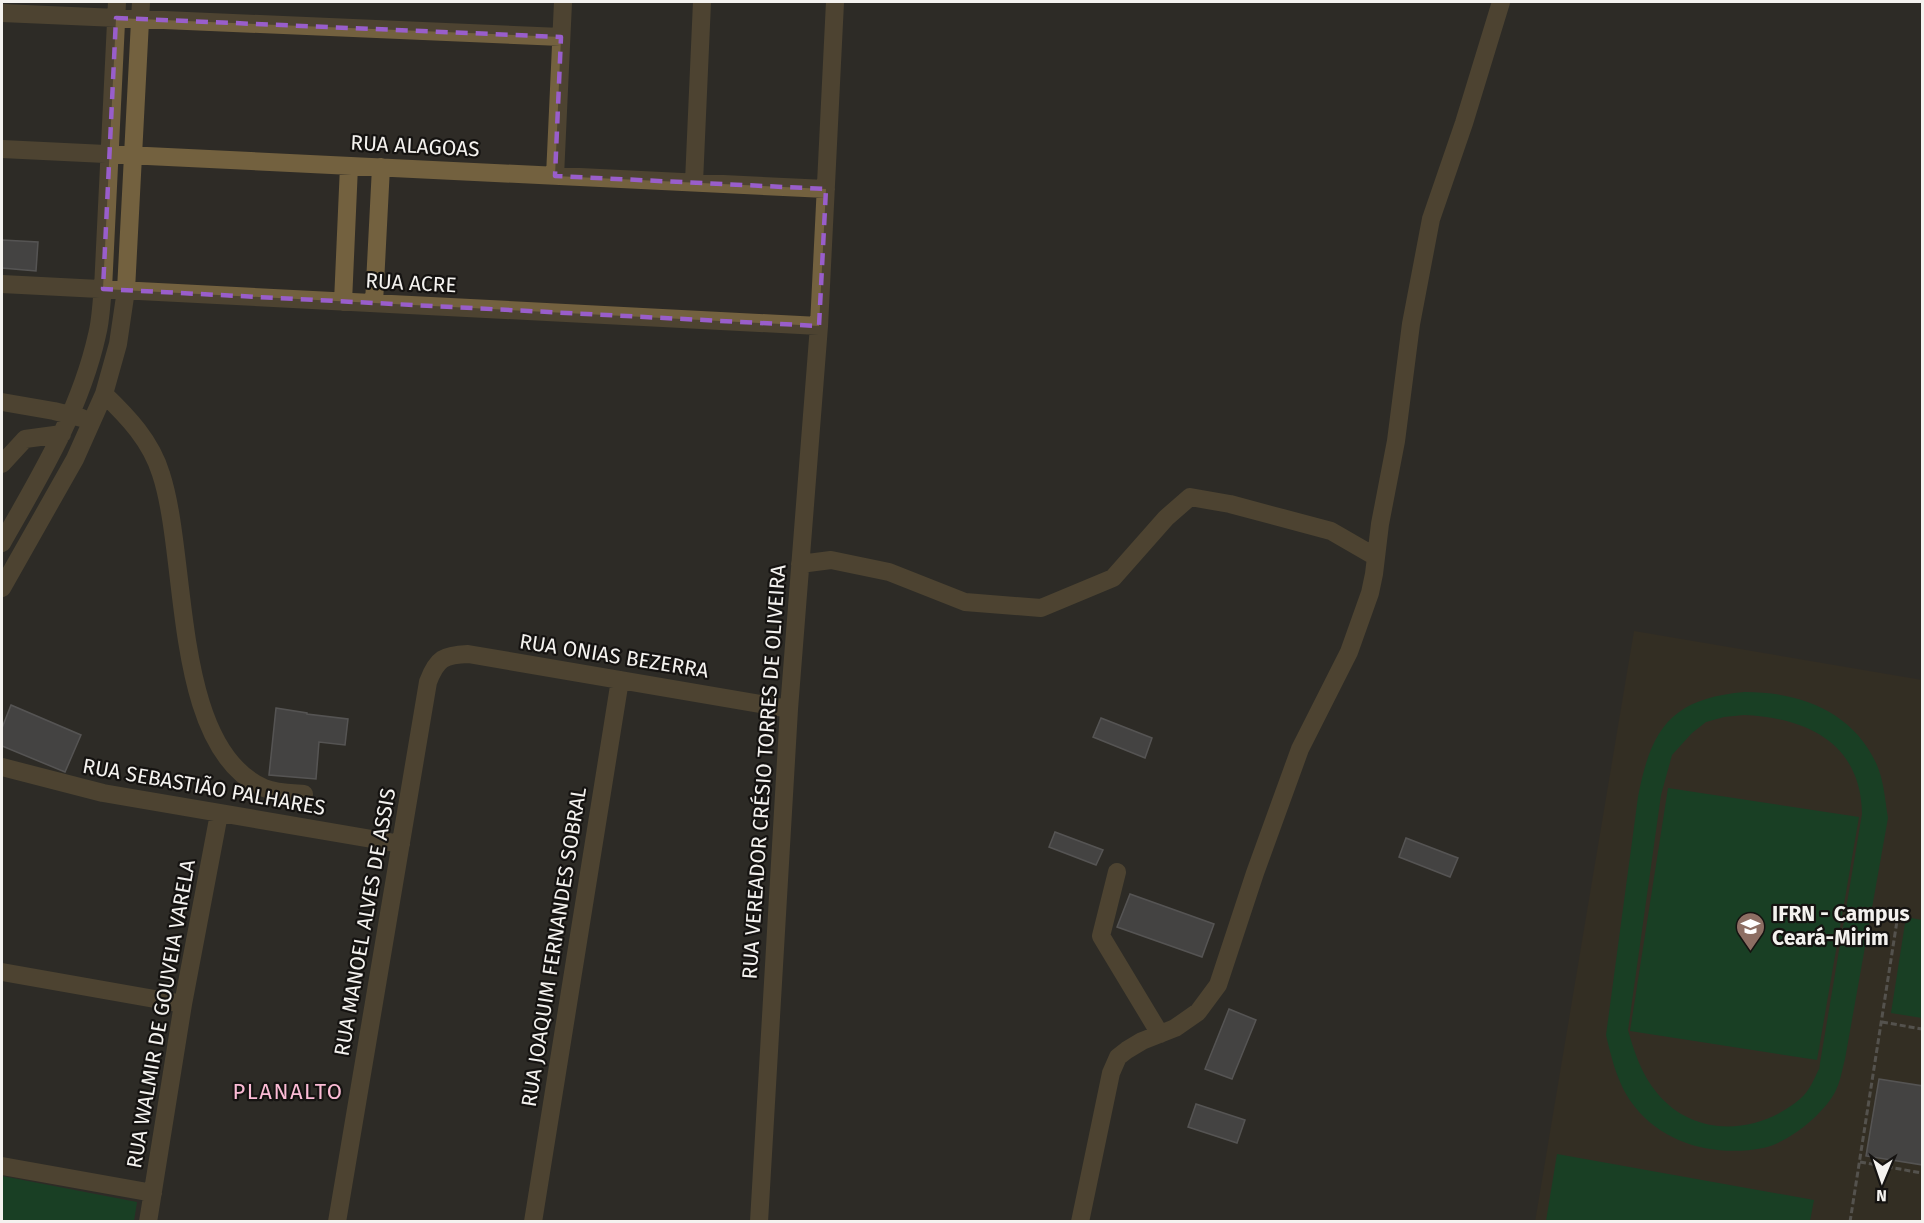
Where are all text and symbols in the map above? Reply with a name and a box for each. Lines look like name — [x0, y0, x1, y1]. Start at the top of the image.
street label: RUA ALAGOAS — [350, 130, 480, 162]
street label: RUA ACRE — [365, 268, 457, 298]
street label: RUA VEREADOR CRÉSIO TORRES DE OLIVEIRA — [737, 564, 791, 980]
street label: RUA ONIAS BEZERRA — [517, 628, 711, 684]
street label: RUA SEBASTIÃO PALHARES — [81, 753, 327, 821]
street label: RUA JOAQUIM FERNANDES SOBRAL — [516, 785, 592, 1109]
street label: RUA MANOEL ALVES DE ASSIS — [329, 786, 401, 1058]
street label: RUA WALMIR DE GOUVEIA VARELA — [121, 858, 201, 1170]
place label: IFRN - Campus Ceará-Mirim — [1772, 901, 1910, 951]
school or university icon: IFRN - Campus Ceará-Mirim — [1735, 910, 1767, 952]
district label: PLANALTO — [233, 1078, 343, 1105]
north arrow — [1852, 1151, 1912, 1211]
text: N — [1876, 1186, 1887, 1205]

